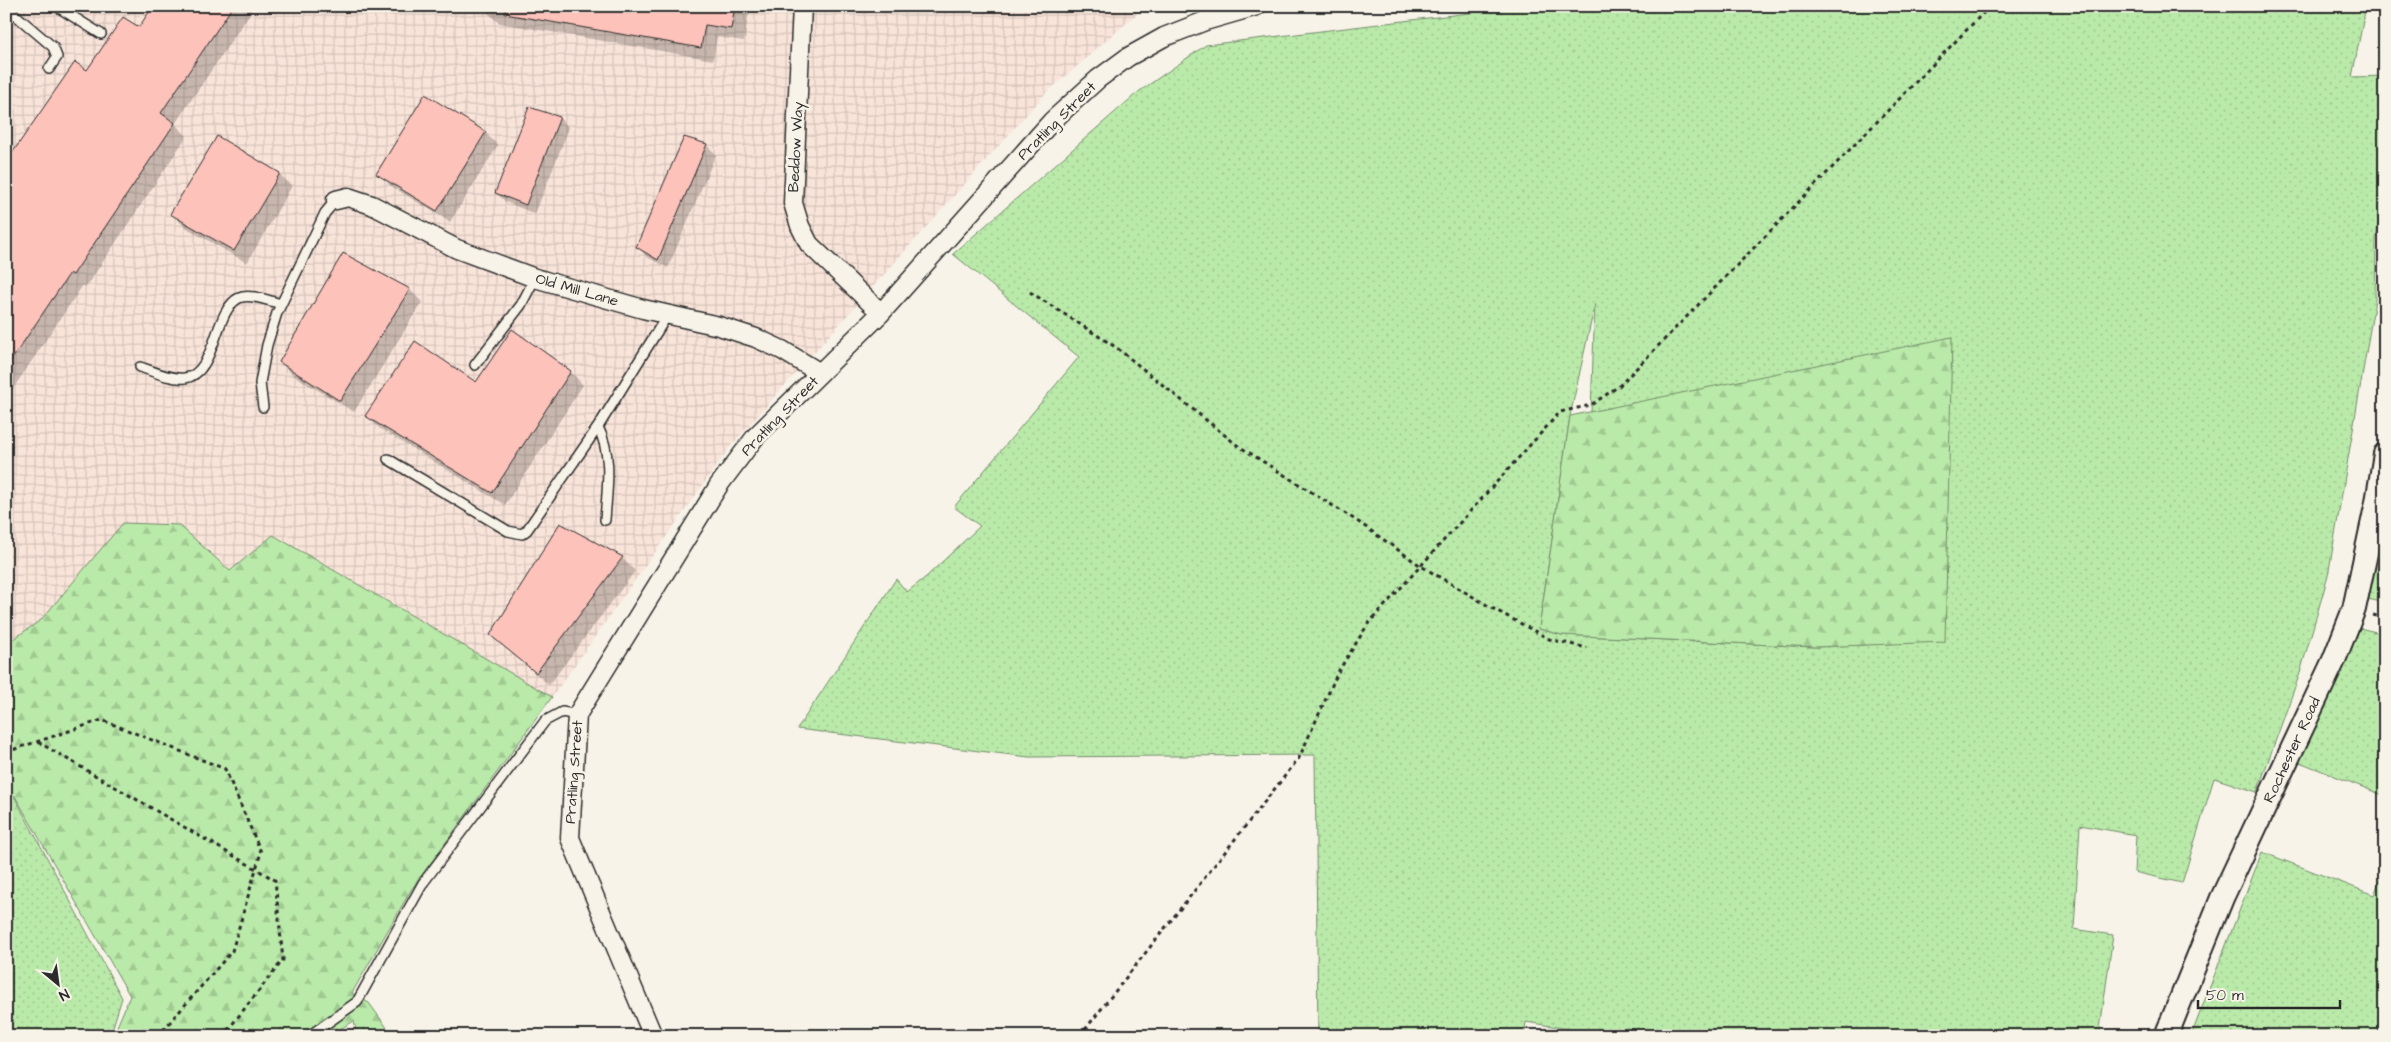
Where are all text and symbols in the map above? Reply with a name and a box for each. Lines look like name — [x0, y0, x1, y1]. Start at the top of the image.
street label: Pratling Street — [1013, 77, 1102, 166]
street label: Beddow Way — [783, 101, 810, 193]
street label: Old Mill Lane — [533, 268, 621, 312]
street label: Pratling Street — [736, 371, 824, 461]
street label: Rochester Road — [2258, 693, 2326, 806]
street label: Pratling Street — [560, 720, 589, 825]
north arrow — [32, 960, 82, 1010]
scale bar — [2198, 977, 2341, 1009]
text: N — [55, 984, 73, 1005]
text: 50 m — [2206, 985, 2244, 1006]

